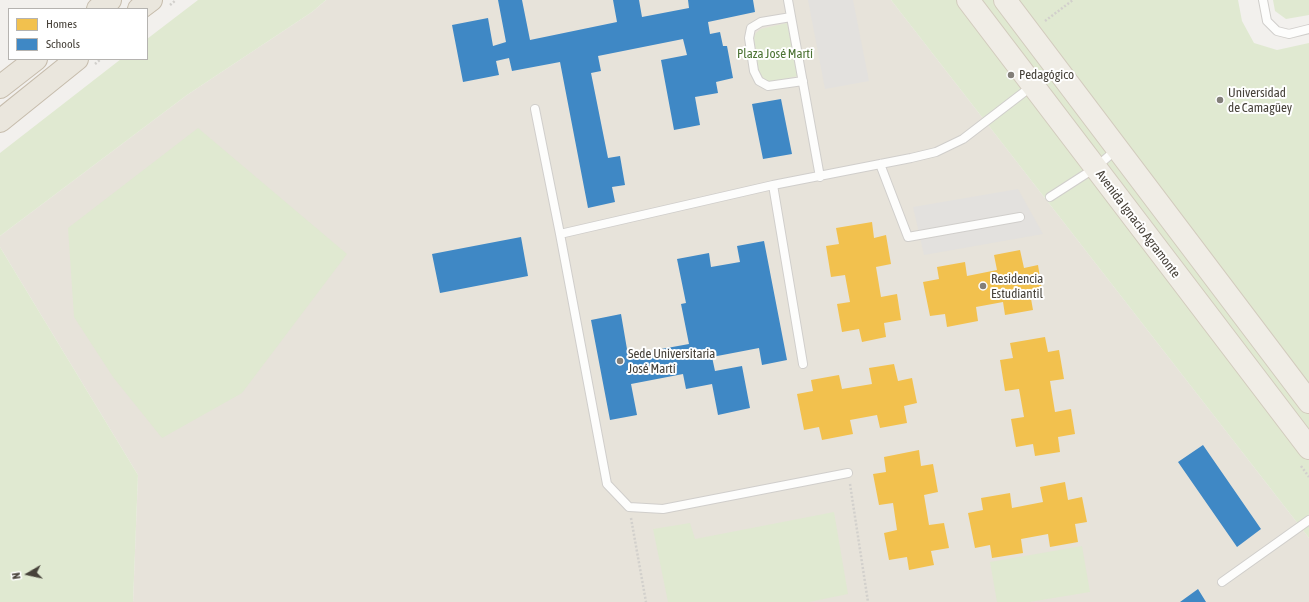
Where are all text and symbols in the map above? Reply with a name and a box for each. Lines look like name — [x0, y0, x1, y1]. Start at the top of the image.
legend — [8, 8, 148, 60]
text: Homes — [46, 17, 77, 31]
text: Schools — [46, 37, 80, 51]
park label: Plaza José Martí — [737, 46, 813, 62]
place label: Pedagógico — [1019, 67, 1074, 83]
marker: Pedagógico — [1006, 70, 1016, 80]
place label: Universidad de Camagüey — [1228, 85, 1292, 116]
marker: Universidad de Camagüey — [1215, 95, 1225, 105]
street label: Avenida Ignacio Agramonte — [1092, 167, 1184, 281]
place label: Residencia Estudiantil — [991, 271, 1043, 302]
marker: Residencia Estudiantil — [978, 281, 988, 291]
place label: Sede Universitaria José Martí — [628, 346, 715, 377]
marker: Sede Universitaria José Martí — [615, 356, 625, 366]
north arrow — [8, 554, 48, 594]
text: N — [10, 572, 23, 580]

